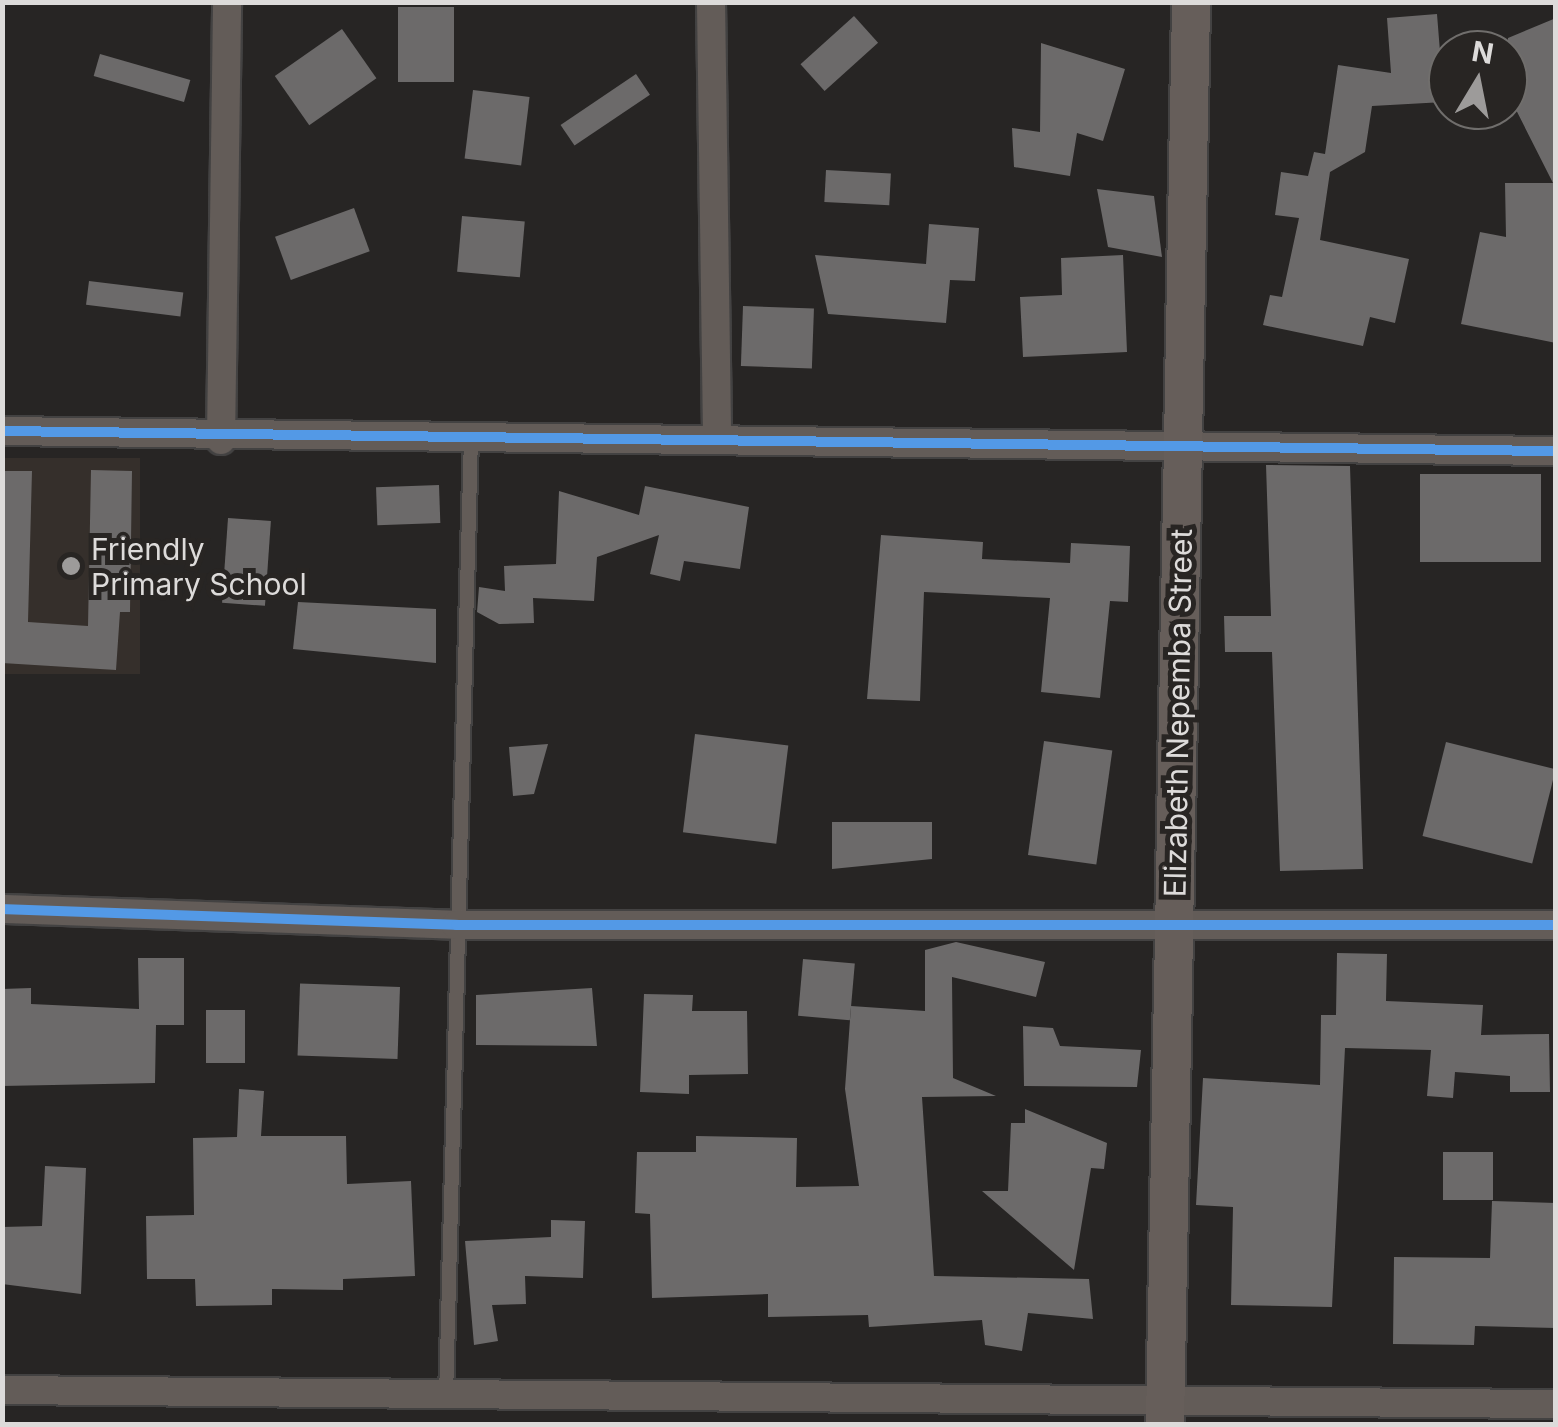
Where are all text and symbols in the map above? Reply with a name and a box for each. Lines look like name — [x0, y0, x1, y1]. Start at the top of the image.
north arrow — [1428, 30, 1528, 130]
text: N — [1469, 34, 1496, 71]
street label: Elizabeth Nepemba Street — [1157, 528, 1199, 898]
place label: Friendly Primary School — [91, 531, 307, 602]
marker: Friendly Primary School — [60, 555, 82, 577]

